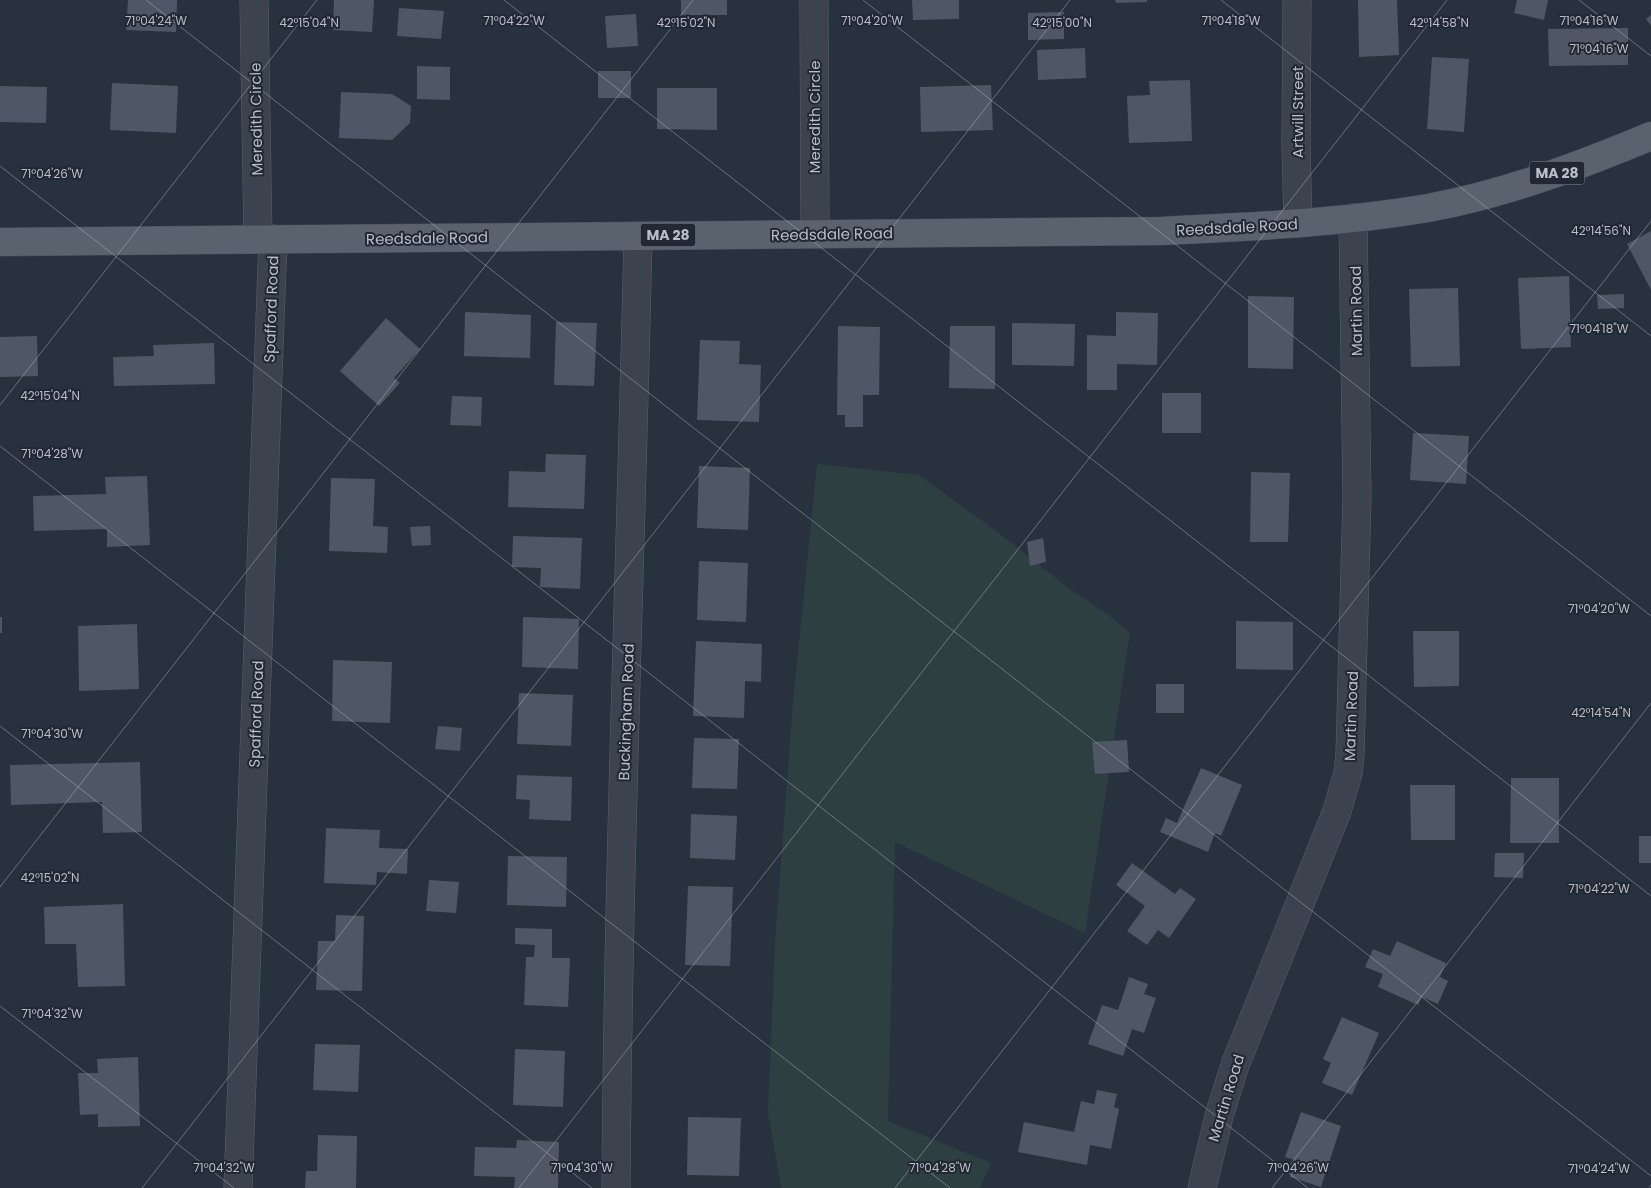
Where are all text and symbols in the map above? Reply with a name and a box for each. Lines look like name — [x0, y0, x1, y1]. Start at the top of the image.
text: 71°04'24"W — [125, 12, 187, 29]
text: 71°04'22"W — [483, 12, 545, 29]
text: 71°04'20"W — [841, 12, 903, 29]
text: 71°04'18"W — [1202, 12, 1261, 29]
text: 71°04'16"W — [1560, 12, 1619, 29]
text: 42°15'04"N — [279, 14, 339, 31]
text: 42°15'02"N — [656, 14, 716, 31]
text: 42°15'00"N — [1032, 14, 1092, 31]
text: 42°14'58"N — [1409, 14, 1469, 31]
text: 71°04'16"W — [1570, 40, 1629, 57]
street label: Meredith Circle — [804, 61, 825, 173]
street label: Meredith Circle — [245, 62, 267, 176]
street label: Artwill Street — [1287, 66, 1308, 158]
road number: MA 28 — [1530, 162, 1584, 184]
text: 71°04'26"W — [21, 165, 83, 182]
street label: Reedsdale Road — [1176, 213, 1298, 241]
street label: Reedsdale Road — [771, 222, 893, 246]
text: 42°14'56"N — [1571, 222, 1631, 239]
road number: MA 28 — [640, 224, 696, 246]
street label: Reedsdale Road — [366, 226, 488, 250]
street label: Spafford Road — [259, 255, 283, 363]
street label: Martin Road — [1345, 266, 1367, 356]
text: 71°04'18"W — [1570, 320, 1629, 337]
text: 42°15'04"N — [20, 387, 80, 404]
text: 71°04'28"W — [21, 445, 83, 462]
text: 71°04'20"W — [1568, 600, 1630, 617]
street label: Buckingham Road — [613, 643, 639, 781]
street label: Spafford Road — [244, 660, 268, 768]
street label: Martin Road — [1339, 670, 1363, 762]
text: 42°14'54"N — [1571, 704, 1631, 721]
text: 71°04'30"W — [21, 725, 83, 742]
text: 42°15'02"N — [20, 869, 80, 886]
text: 71°04'22"W — [1568, 880, 1630, 897]
text: 71°04'32"W — [21, 1005, 83, 1022]
street label: Martin Road — [1203, 1052, 1249, 1144]
text: 71°04'32"W — [193, 1159, 255, 1176]
text: 71°04'30"W — [551, 1159, 613, 1176]
text: 71°04'28"W — [909, 1159, 971, 1176]
text: 71°04'26"W — [1267, 1159, 1329, 1176]
text: 71°04'24"W — [1568, 1160, 1630, 1177]

